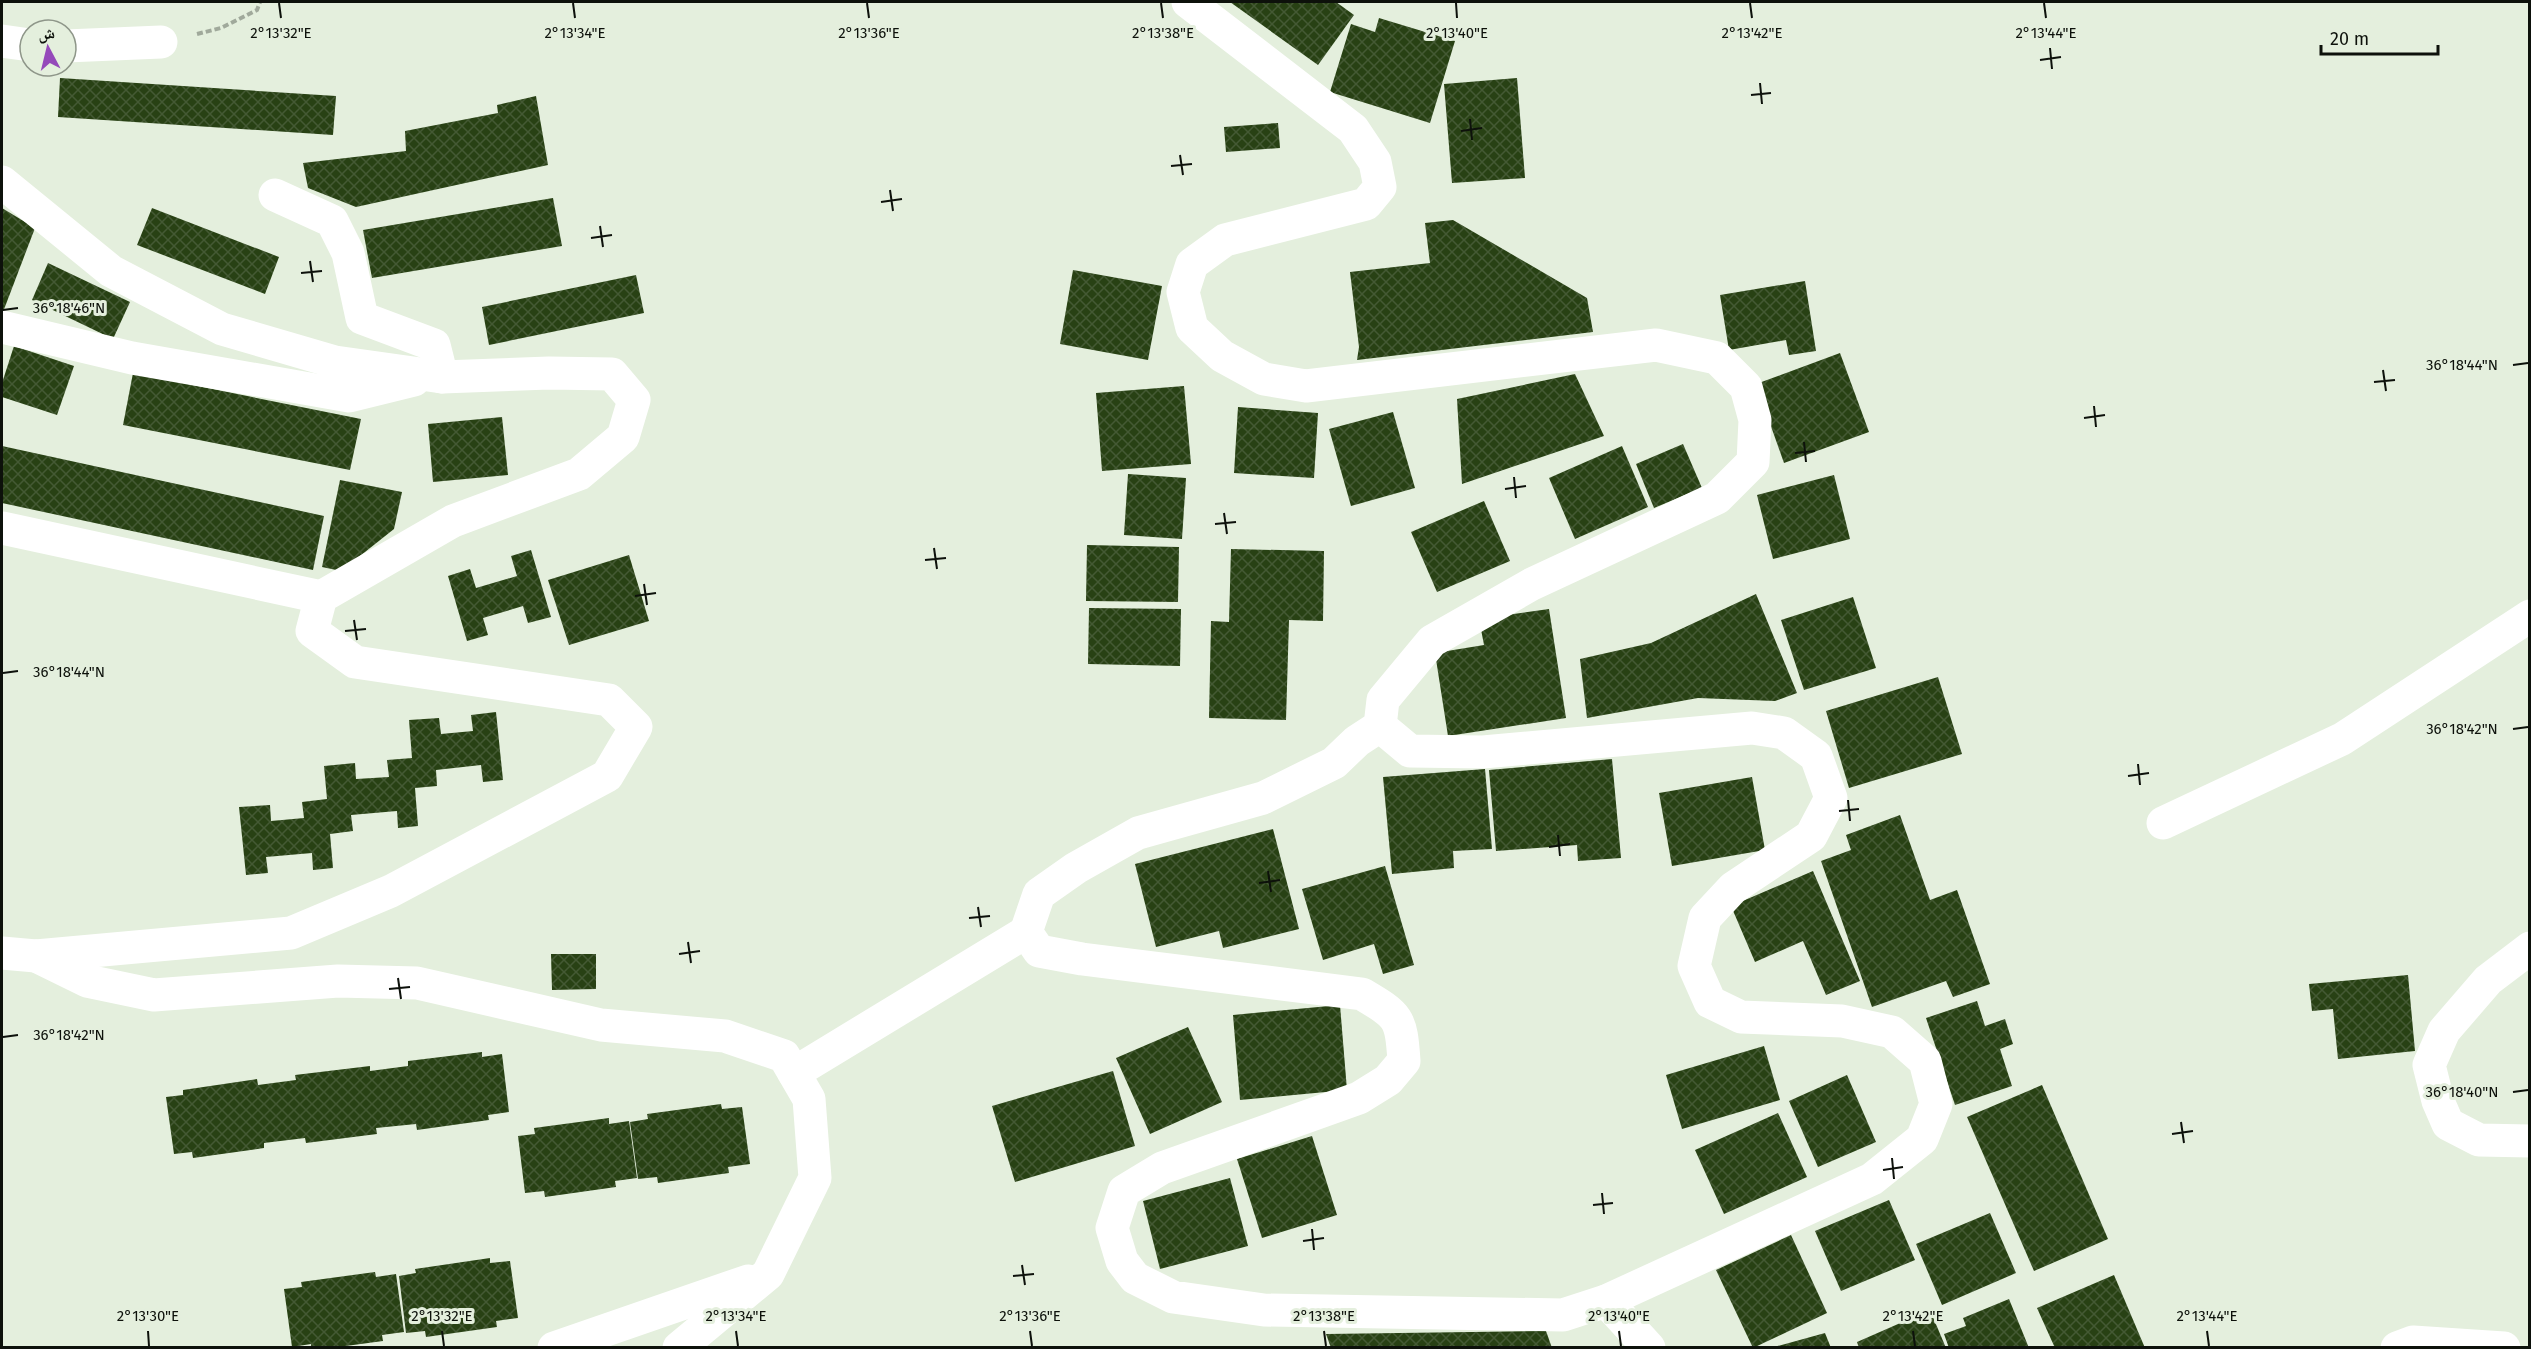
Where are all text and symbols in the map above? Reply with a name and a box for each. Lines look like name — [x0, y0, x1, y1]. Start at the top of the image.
north arrow — [18, 18, 78, 78]
scale bar — [2321, 18, 2438, 56]
text: ش — [37, 23, 56, 44]
text: 2°13'32"E — [250, 24, 312, 42]
text: 2°13'34"E — [544, 24, 606, 42]
text: 2°13'36"E — [838, 24, 900, 42]
text: 2°13'38"E — [1132, 24, 1194, 42]
text: 2°13'40"E — [1426, 24, 1488, 42]
text: 2°13'42"E — [1721, 24, 1783, 42]
text: 2°13'44"E — [2015, 24, 2077, 42]
text: 20 m — [2330, 28, 2369, 50]
text: 36°18'46"N — [33, 299, 105, 317]
text: 36°18'44"N — [2426, 356, 2498, 374]
text: 36°18'44"N — [33, 663, 105, 681]
text: 36°18'42"N — [2426, 720, 2498, 738]
text: 36°18'42"N — [33, 1026, 105, 1044]
text: 36°18'40"N — [2426, 1083, 2498, 1101]
text: 2°13'30"E — [117, 1307, 179, 1325]
text: 2°13'32"E — [411, 1307, 473, 1325]
text: 2°13'34"E — [705, 1307, 767, 1325]
text: 2°13'36"E — [999, 1307, 1061, 1325]
text: 2°13'38"E — [1293, 1307, 1355, 1325]
text: 2°13'40"E — [1588, 1307, 1650, 1325]
text: 2°13'42"E — [1882, 1307, 1944, 1325]
text: 2°13'44"E — [2176, 1307, 2238, 1325]

